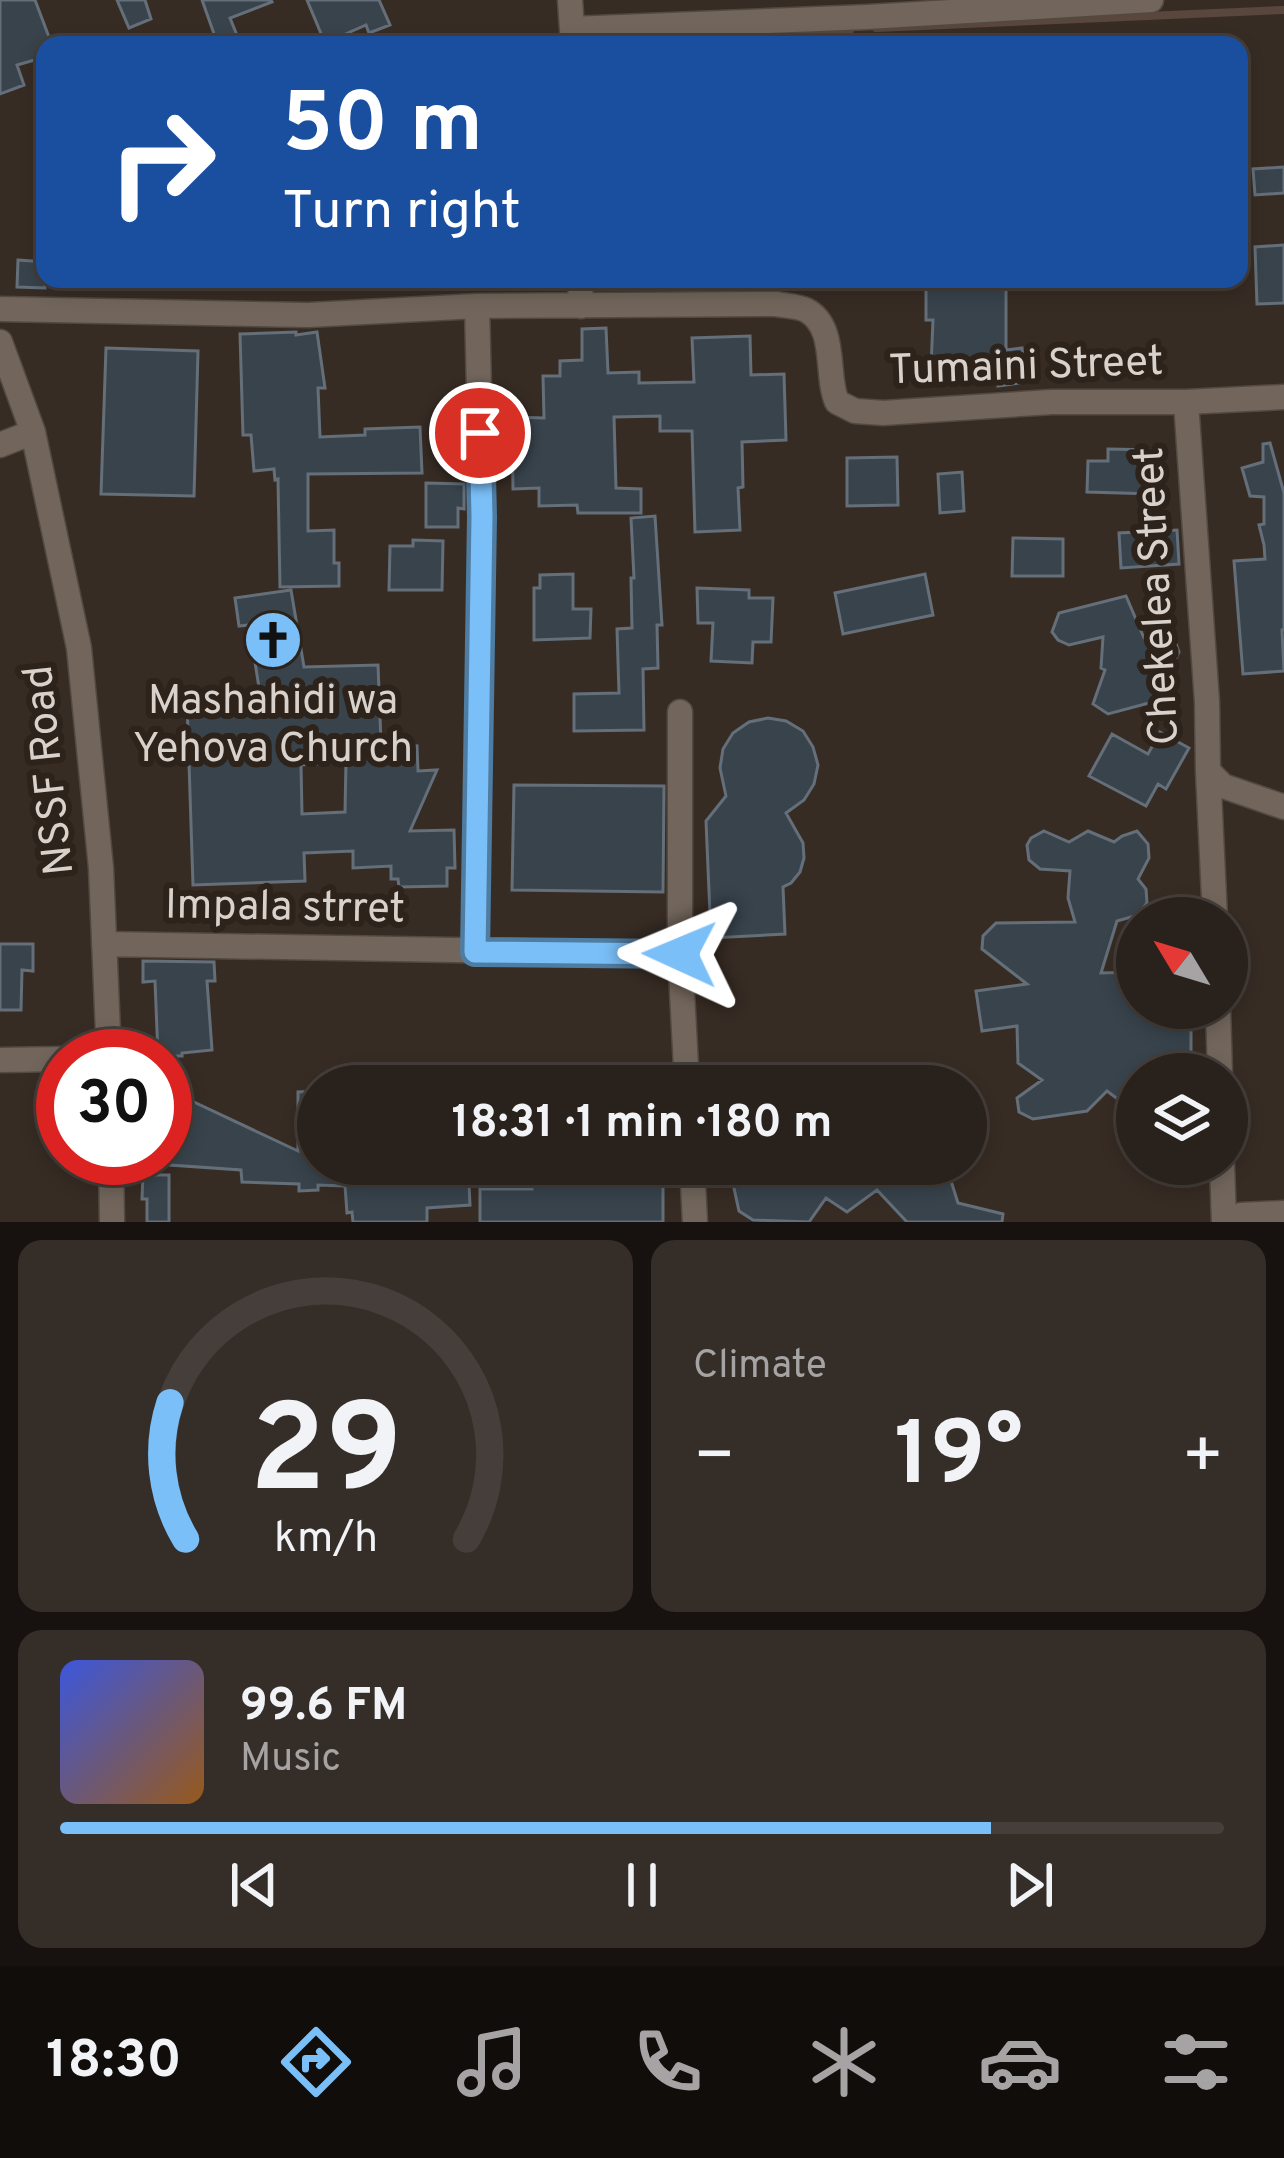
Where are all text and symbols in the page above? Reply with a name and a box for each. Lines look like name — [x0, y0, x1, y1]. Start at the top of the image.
text: 50 m — [282, 75, 483, 181]
icon: right — [84, 84, 240, 240]
text: Turn right — [282, 179, 521, 248]
street label: Tumaini Street — [888, 337, 1164, 399]
pin — [429, 382, 531, 484]
icon: arrive — [447, 400, 513, 466]
street label: Chekelea Street — [1125, 445, 1193, 747]
church icon: Mashahidi wa Yehova Church — [242, 609, 304, 671]
street label: NSSF Road — [14, 662, 88, 878]
place label: Mashahidi wa Yehova Church — [133, 676, 413, 777]
street label: Impala strret — [164, 880, 406, 938]
position arrow — [617, 891, 743, 1017]
north arrow — [1116, 897, 1248, 1029]
map controls — [1116, 897, 1248, 1185]
speed limit sign: 30 — [36, 1029, 192, 1185]
button: layers — [1116, 1053, 1248, 1185]
text: 18:31 · 1 min · 180 m — [451, 1096, 833, 1153]
text: Climate — [693, 1343, 827, 1392]
text: 29 — [249, 1378, 402, 1536]
text: 19° — [894, 1403, 1023, 1516]
text: − — [693, 1418, 736, 1501]
text: + — [1181, 1418, 1224, 1501]
text: km/h — [273, 1513, 378, 1567]
text: 99.6 FM — [240, 1679, 407, 1736]
text: Music — [240, 1736, 341, 1785]
icon: previous — [221, 1852, 287, 1918]
icon: pause — [609, 1852, 675, 1918]
icon: next — [997, 1852, 1063, 1918]
icon: directions — [274, 2020, 358, 2104]
icon: music — [450, 2020, 534, 2104]
icon: phone — [626, 2020, 710, 2104]
icon: climate — [802, 2020, 886, 2104]
icon: car — [978, 2020, 1062, 2104]
icon: filters — [1154, 2020, 1238, 2104]
text: 18:30 — [46, 2028, 182, 2097]

